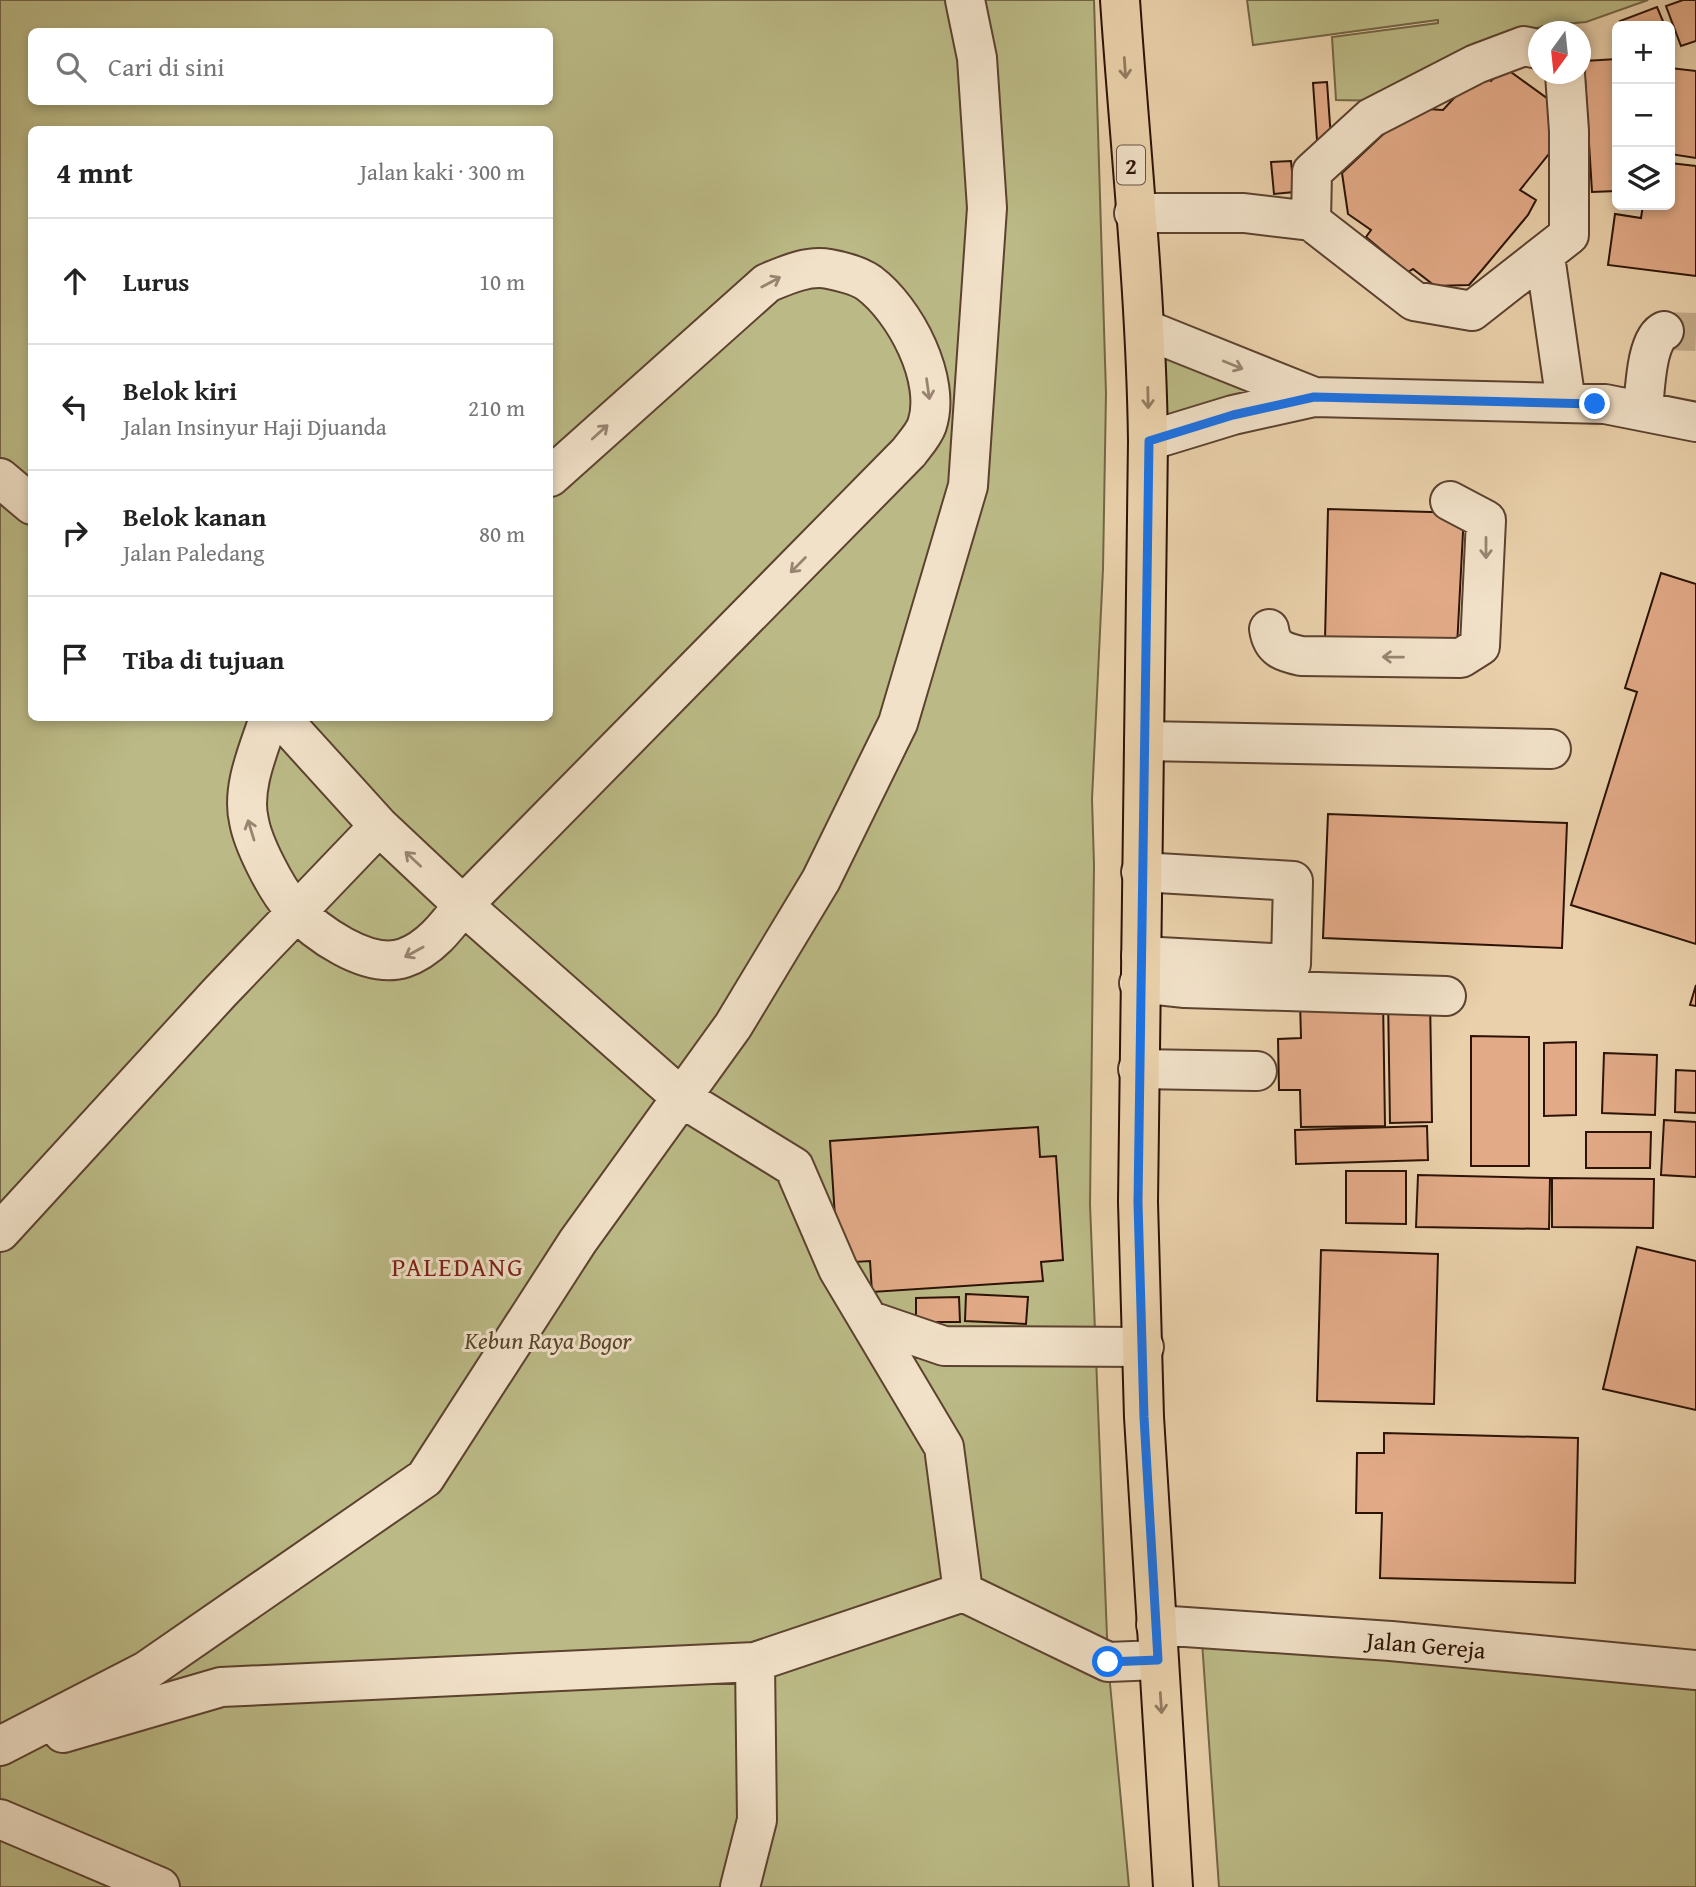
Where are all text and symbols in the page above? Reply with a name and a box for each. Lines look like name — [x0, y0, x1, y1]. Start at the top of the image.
north arrow — [1528, 21, 1591, 84]
map controls — [1612, 21, 1675, 210]
button: + — [1612, 21, 1675, 84]
search box — [28, 28, 553, 105]
text: Cari di sini — [108, 47, 225, 86]
icon: search — [52, 48, 90, 86]
one-way arrow — [1119, 56, 1132, 79]
button: − — [1612, 84, 1675, 147]
road number: 2 — [1117, 146, 1145, 184]
button: layers — [1612, 147, 1675, 210]
text: 4 mnt — [56, 150, 133, 194]
text: Jalan kaki · 300 m — [360, 155, 525, 188]
icon: ahead — [56, 262, 94, 300]
text: Lurus — [123, 262, 189, 301]
text: 10 m — [479, 265, 525, 298]
one-way arrow — [761, 275, 781, 289]
one-way arrow — [1221, 359, 1243, 372]
text: Belok kiri — [123, 371, 237, 410]
one-way arrow — [921, 377, 934, 400]
one-way arrow — [1141, 387, 1154, 410]
icon: left — [56, 388, 94, 426]
route end — [1579, 388, 1610, 419]
text: 210 m — [468, 391, 525, 424]
text: Jalan Insinyur Haji Djuanda — [123, 410, 387, 443]
one-way arrow — [591, 424, 609, 440]
text: Belok kanan — [123, 497, 266, 536]
icon: right — [56, 514, 94, 552]
text: 80 m — [479, 517, 525, 550]
text: Jalan Paledang — [123, 536, 264, 569]
one-way arrow — [1479, 537, 1493, 560]
one-way arrow — [789, 556, 806, 573]
icon: arrive — [56, 640, 94, 678]
text: Tiba di tujuan — [123, 640, 284, 679]
one-way arrow — [1382, 650, 1405, 664]
one-way arrow — [244, 820, 257, 842]
one-way arrow — [405, 850, 422, 867]
one-way arrow — [405, 945, 425, 959]
district label: PALEDANG — [391, 1247, 525, 1286]
park label: Kebun Raya Bogor — [464, 1323, 632, 1358]
street label: Jalan Gereja — [1362, 1622, 1488, 1668]
route start — [1092, 1646, 1123, 1677]
one-way arrow — [1155, 1691, 1168, 1714]

